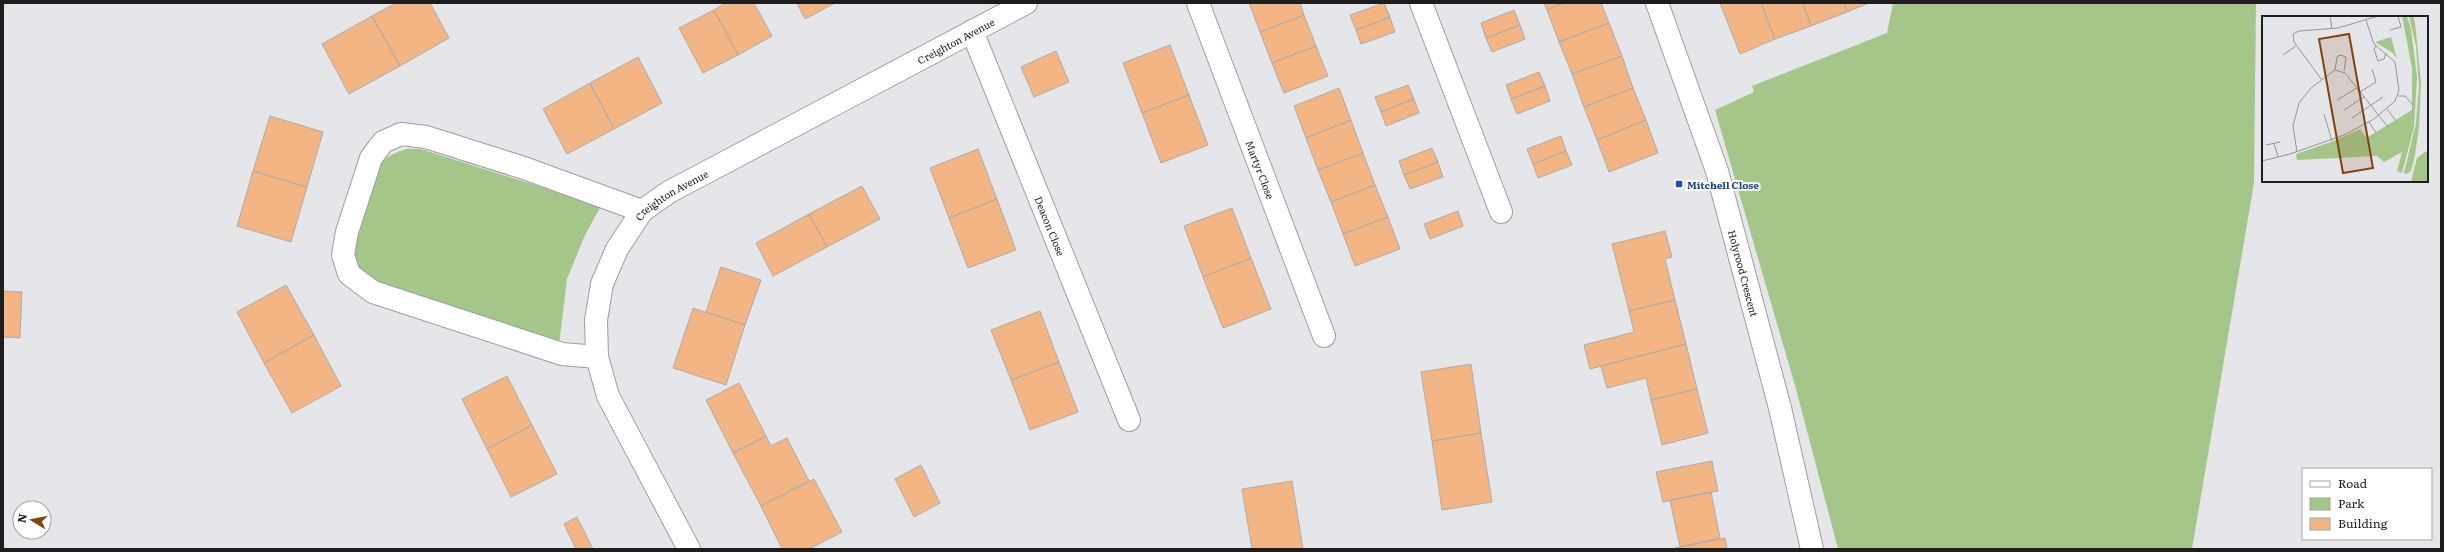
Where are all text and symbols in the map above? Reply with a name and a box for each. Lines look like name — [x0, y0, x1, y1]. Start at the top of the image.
street label: Creighton Avenue — [914, 14, 997, 67]
inset map — [2262, 16, 2428, 182]
street label: Martyr Close — [1243, 138, 1279, 201]
street label: Creighton Avenue — [631, 165, 711, 223]
place label: Mitchell Close — [1687, 177, 1759, 192]
marker: Mitchell Close — [1674, 179, 1684, 189]
street label: Deacon Close — [1032, 194, 1069, 258]
street label: Holyrood Crescent — [1725, 228, 1763, 318]
legend — [2302, 468, 2432, 540]
text: Road — [2338, 474, 2368, 492]
text: Park — [2338, 494, 2365, 512]
north arrow — [12, 500, 52, 540]
text: N — [12, 512, 30, 524]
text: Building — [2338, 514, 2388, 532]

